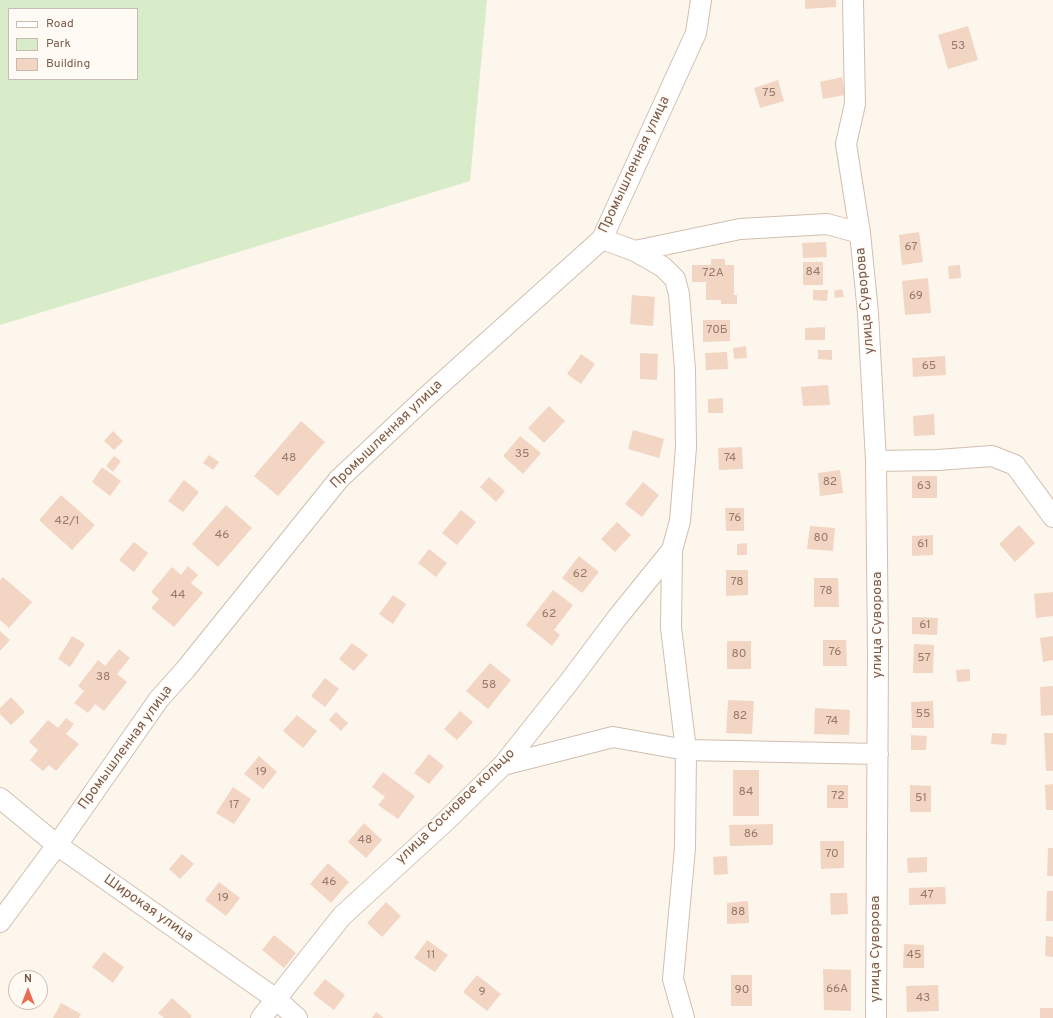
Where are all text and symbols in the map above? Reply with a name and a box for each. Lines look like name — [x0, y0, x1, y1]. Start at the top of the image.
legend — [8, 8, 138, 80]
text: Road — [46, 16, 74, 32]
text: Park — [46, 36, 71, 52]
house number: 53 — [951, 40, 965, 54]
text: Building — [46, 56, 90, 72]
house number: 75 — [762, 87, 776, 101]
street label: Промышленная улица — [596, 94, 674, 236]
house number: 67 — [904, 241, 918, 255]
street label: улица Суворова — [853, 247, 879, 355]
house number: 84 — [806, 266, 820, 280]
house number: 72А — [702, 267, 724, 281]
house number: 69 — [909, 290, 923, 304]
house number: 70Б — [706, 324, 728, 338]
house number: 65 — [922, 360, 936, 374]
street label: Промышленная улица — [327, 377, 447, 493]
house number: 35 — [515, 448, 529, 462]
house number: 48 — [282, 452, 296, 466]
house number: 74 — [724, 452, 736, 466]
house number: 82 — [823, 476, 837, 490]
house number: 63 — [917, 480, 931, 494]
house number: 76 — [729, 512, 741, 526]
house number: 42/1 — [54, 515, 80, 529]
house number: 46 — [215, 529, 229, 543]
house number: 80 — [814, 532, 828, 546]
house number: 61 — [917, 538, 929, 552]
house number: 62 — [573, 568, 587, 582]
street label: улица Суворова — [870, 572, 886, 678]
house number: 78 — [730, 576, 744, 590]
house number: 78 — [819, 585, 833, 599]
house number: 44 — [171, 589, 185, 603]
house number: 62 — [542, 608, 556, 622]
house number: 61 — [919, 619, 931, 633]
house number: 76 — [829, 646, 841, 660]
house number: 80 — [732, 648, 746, 662]
house number: 57 — [917, 652, 931, 666]
house number: 38 — [96, 671, 110, 685]
house number: 58 — [482, 679, 496, 693]
street label: Промышленная улица — [75, 683, 177, 813]
house number: 55 — [916, 708, 930, 722]
house number: 82 — [733, 710, 747, 724]
house number: 74 — [826, 715, 838, 729]
street label: улица Сосновое кольцо — [393, 746, 519, 868]
house number: 19 — [255, 766, 267, 780]
house number: 84 — [739, 786, 753, 800]
house number: 72 — [831, 790, 845, 804]
house number: 51 — [915, 792, 927, 806]
house number: 17 — [229, 799, 239, 813]
house number: 86 — [744, 828, 758, 842]
house number: 48 — [358, 834, 372, 848]
house number: 70 — [825, 848, 839, 862]
street label: Широкая улица — [100, 872, 196, 946]
house number: 46 — [322, 876, 336, 890]
house number: 47 — [920, 889, 934, 903]
house number: 19 — [217, 892, 229, 906]
street label: улица Суворова — [868, 896, 884, 1002]
house number: 88 — [731, 906, 745, 920]
house number: 11 — [427, 949, 435, 963]
house number: 45 — [907, 949, 921, 963]
north arrow — [8, 970, 48, 1010]
text: N — [24, 972, 32, 986]
house number: 66А — [826, 983, 848, 997]
house number: 90 — [735, 984, 749, 998]
house number: 9 — [478, 986, 486, 1000]
house number: 43 — [916, 992, 930, 1006]

